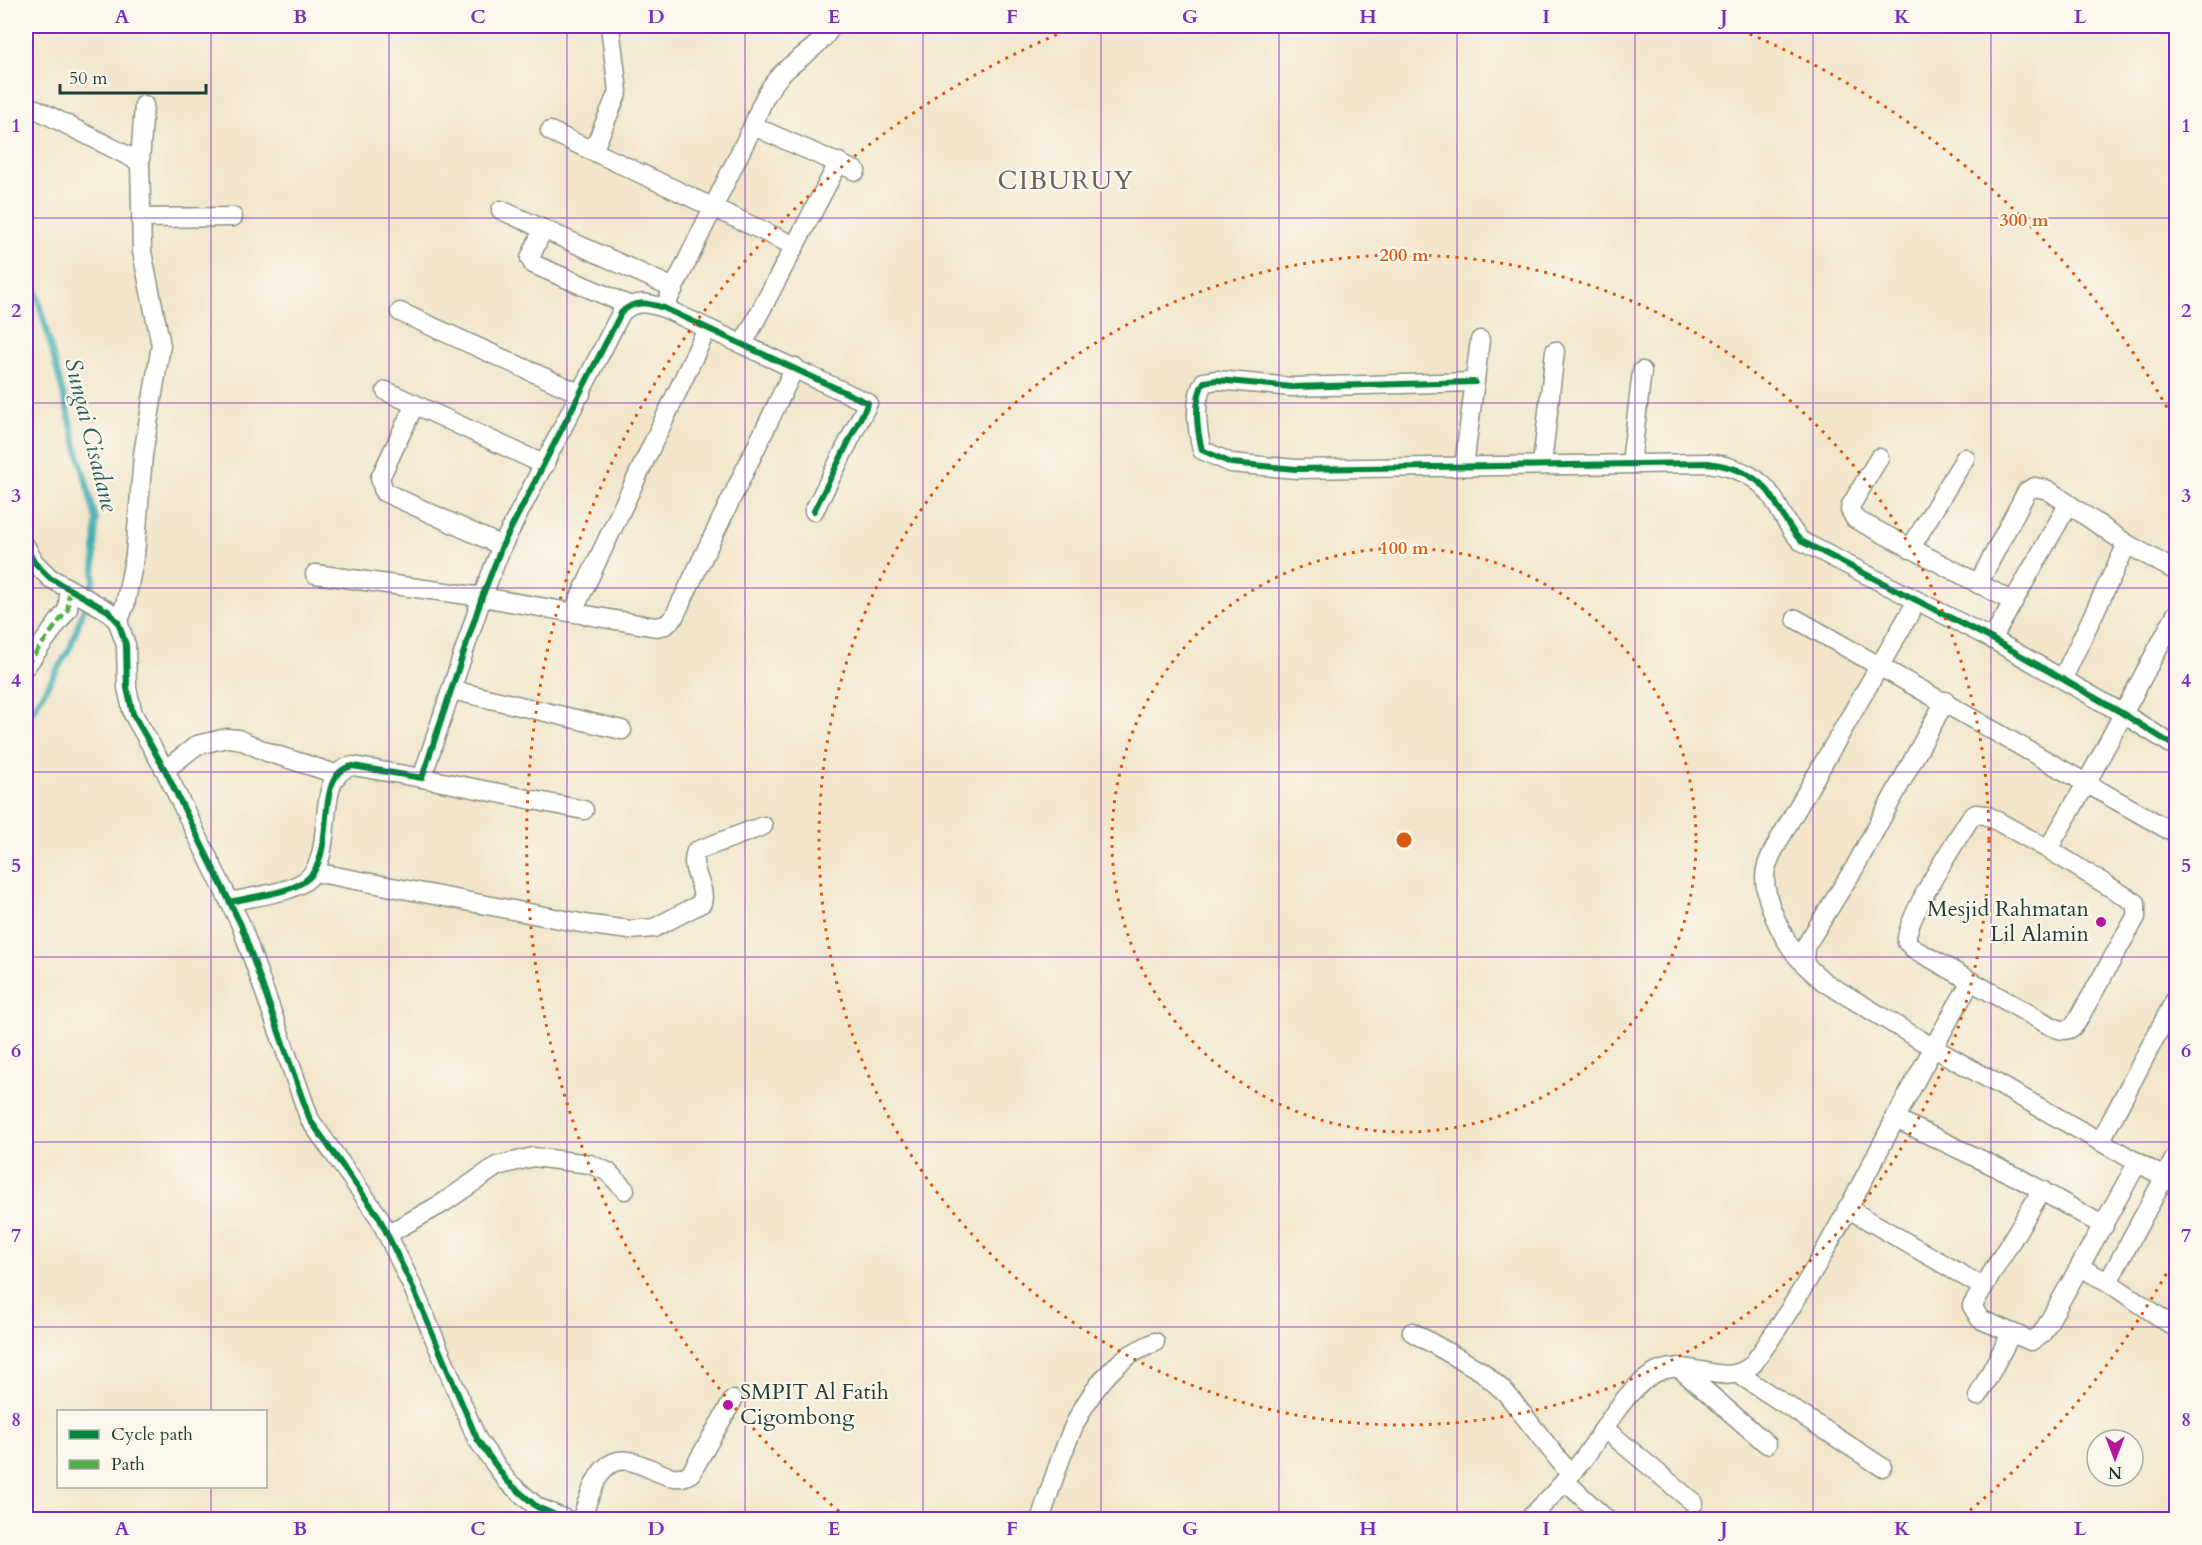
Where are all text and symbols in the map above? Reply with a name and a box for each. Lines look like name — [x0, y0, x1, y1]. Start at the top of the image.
text: A — [114, 3, 130, 30]
text: B — [293, 3, 307, 30]
text: C — [470, 3, 486, 30]
text: D — [647, 3, 665, 30]
text: E — [828, 3, 840, 30]
text: F — [1006, 3, 1018, 30]
text: G — [1182, 3, 1198, 30]
text: H — [1359, 3, 1377, 30]
text: I — [1542, 3, 1550, 30]
text: J — [1717, 3, 1728, 30]
text: K — [1894, 3, 1911, 30]
text: L — [2074, 3, 2087, 30]
scale bar — [60, 57, 206, 95]
text: 50 m — [69, 66, 108, 91]
text: 1 — [11, 112, 21, 139]
text: 1 — [2181, 112, 2191, 139]
district label: CIBURUY — [998, 163, 1134, 198]
text: 300 m — [1999, 208, 2049, 233]
text: 200 m — [1379, 243, 1429, 268]
text: 2 — [11, 297, 21, 324]
text: 2 — [2181, 297, 2191, 324]
water label: Sungai Cisadane — [56, 355, 126, 516]
text: 3 — [11, 482, 21, 509]
text: 3 — [2181, 482, 2191, 509]
text: 100 m — [1379, 536, 1429, 561]
text: 4 — [11, 667, 21, 694]
text: 4 — [2181, 667, 2191, 694]
centre of rings — [1394, 830, 1414, 850]
text: 5 — [11, 852, 21, 879]
text: 5 — [2181, 852, 2191, 879]
place label: Mesjid Rahmatan Lil Alamin — [1927, 894, 2089, 949]
marker: Mesjid Rahmatan Lil Alamin — [2094, 915, 2108, 929]
text: 6 — [11, 1037, 21, 1064]
text: 6 — [2181, 1037, 2191, 1064]
text: 7 — [11, 1222, 21, 1249]
text: 7 — [2181, 1222, 2191, 1249]
place label: SMPIT Al Fatih Cigombong — [740, 1377, 889, 1432]
marker: SMPIT Al Fatih Cigombong — [721, 1398, 735, 1412]
text: 8 — [11, 1406, 21, 1433]
text: 8 — [2181, 1406, 2191, 1433]
legend — [57, 1410, 267, 1488]
text: Cycle path — [111, 1422, 193, 1447]
north arrow — [2085, 1428, 2145, 1488]
text: Path — [111, 1452, 145, 1477]
text: N — [2108, 1461, 2122, 1483]
text: A — [114, 1515, 130, 1542]
text: B — [293, 1515, 307, 1542]
text: C — [470, 1515, 486, 1542]
text: D — [647, 1515, 665, 1542]
text: E — [828, 1515, 840, 1542]
text: F — [1006, 1515, 1018, 1542]
text: G — [1182, 1515, 1198, 1542]
text: H — [1359, 1515, 1377, 1542]
text: I — [1542, 1515, 1550, 1542]
text: J — [1717, 1515, 1728, 1542]
text: K — [1894, 1515, 1911, 1542]
text: L — [2074, 1515, 2087, 1542]

